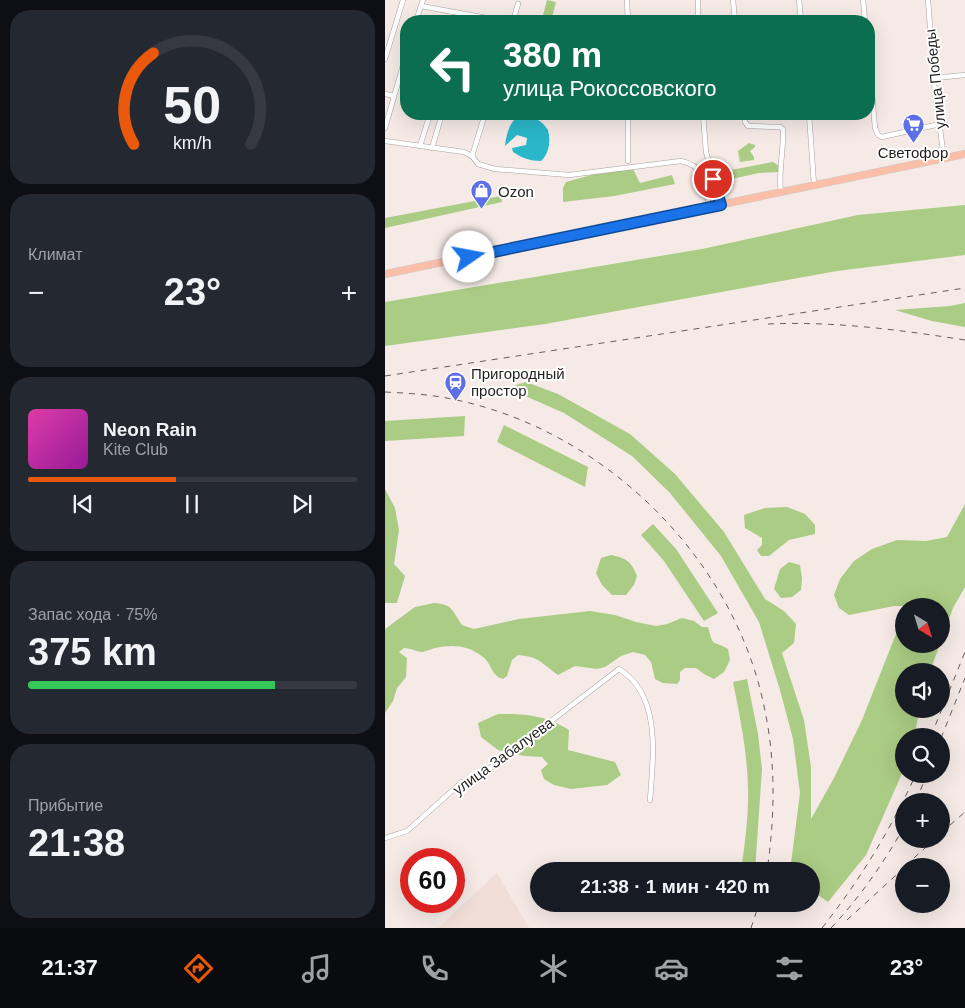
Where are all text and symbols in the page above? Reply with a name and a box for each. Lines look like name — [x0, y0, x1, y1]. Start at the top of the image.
street label: улица Победы — [921, 28, 949, 130]
icon: left — [420, 35, 485, 100]
text: 380 m — [503, 35, 602, 74]
text: 50 — [164, 76, 221, 134]
text: улица Рокоссовского — [503, 76, 716, 101]
supermarket icon: Светофор — [901, 112, 925, 143]
text: km/h — [173, 133, 212, 153]
place label: Светофор — [878, 144, 948, 161]
pin — [692, 158, 734, 200]
icon: arrive — [699, 165, 727, 193]
shop icon: Ozon — [470, 179, 494, 210]
place label: Ozon — [498, 183, 534, 200]
position arrow — [442, 230, 494, 282]
text: Климат — [28, 246, 82, 263]
text: 23° — [164, 271, 221, 313]
text: − — [28, 277, 44, 308]
text: + — [341, 277, 357, 308]
place label: Пригородный простор — [471, 365, 565, 399]
station icon: Пригородный простор — [443, 370, 467, 401]
text: Neon Rain — [103, 419, 197, 440]
text: Kite Club — [103, 441, 168, 458]
icon: previous — [69, 490, 97, 518]
icon: pause — [178, 490, 206, 518]
icon: next — [288, 490, 316, 518]
north arrow — [895, 598, 950, 652]
map controls — [895, 598, 950, 913]
text: Запас хода · 75% — [28, 606, 157, 623]
text: 375 km — [28, 631, 157, 673]
button: sound — [895, 663, 950, 718]
street label: улица Забалуева — [449, 713, 557, 798]
button: search — [895, 728, 950, 783]
button: + — [895, 793, 950, 848]
text: Прибытие — [28, 797, 103, 814]
text: 21:38 — [28, 822, 125, 864]
speed limit sign: 60 — [400, 848, 465, 913]
button: − — [895, 858, 950, 913]
text: 21:38 · 1 мин · 420 m — [580, 876, 770, 897]
icon: directions — [181, 951, 216, 986]
icon: music — [299, 951, 334, 986]
icon: phone — [417, 951, 452, 986]
icon: climate — [536, 951, 571, 986]
icon: car — [654, 951, 689, 986]
icon: filters — [772, 951, 807, 986]
text: 21:37 — [42, 955, 98, 980]
text: 23° — [890, 955, 923, 980]

